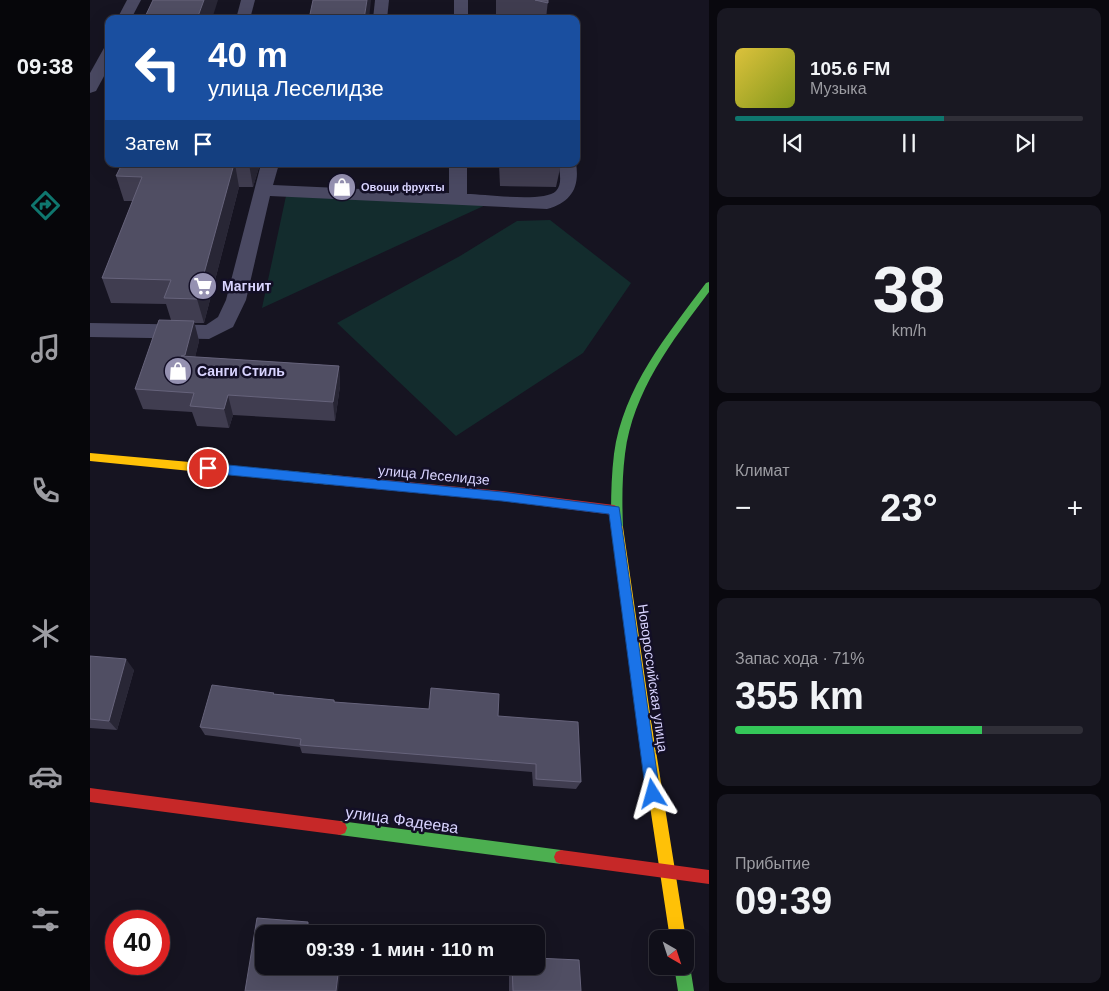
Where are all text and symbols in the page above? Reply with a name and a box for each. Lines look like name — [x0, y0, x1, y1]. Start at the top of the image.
icon: left — [125, 35, 190, 100]
text: 40 m — [208, 35, 288, 74]
text: 09:38 — [17, 54, 73, 79]
text: 105.6 FM — [810, 58, 890, 79]
text: улица Леселидзе — [208, 76, 384, 101]
text: Музыка — [810, 80, 867, 97]
icon: previous — [779, 129, 807, 157]
icon: pause — [895, 129, 923, 157]
icon: next — [1011, 129, 1039, 157]
icon: arrive — [189, 130, 217, 158]
text: Затем — [125, 133, 179, 154]
shop icon: Овощи фрукты — [327, 172, 357, 202]
place label: Овощи фрукты — [361, 181, 445, 193]
icon: directions — [28, 188, 63, 223]
text: 38 — [873, 253, 945, 326]
supermarket icon: Магнит — [188, 271, 218, 301]
place label: Магнит — [222, 278, 272, 294]
text: km/h — [892, 322, 926, 339]
icon: music — [28, 331, 63, 366]
shop icon: Санги Стиль — [163, 356, 193, 386]
place label: Санги Стиль — [197, 363, 285, 379]
pin — [187, 447, 229, 489]
icon: arrive — [194, 454, 222, 482]
street label: улица Леселидзе — [378, 462, 491, 488]
text: Климат — [735, 462, 789, 479]
icon: phone — [28, 473, 63, 508]
text: 23° — [880, 487, 938, 529]
text: − — [735, 492, 751, 523]
text: + — [1067, 492, 1083, 523]
street label: Новороссийская улица — [635, 603, 671, 753]
icon: climate — [28, 616, 63, 651]
text: Запас хода · 71% — [735, 650, 864, 667]
text: 355 km — [735, 675, 864, 717]
icon: car — [28, 759, 63, 794]
position arrow — [626, 767, 678, 819]
street label: улица Фадеева — [344, 804, 460, 836]
text: Прибытие — [735, 855, 810, 872]
text: 09:39 — [735, 880, 832, 922]
icon: filters — [28, 902, 63, 937]
speed limit sign: 40 — [105, 910, 170, 975]
north arrow — [649, 930, 694, 975]
map controls — [649, 930, 694, 975]
text: 09:39 · 1 мин · 110 m — [306, 939, 494, 960]

